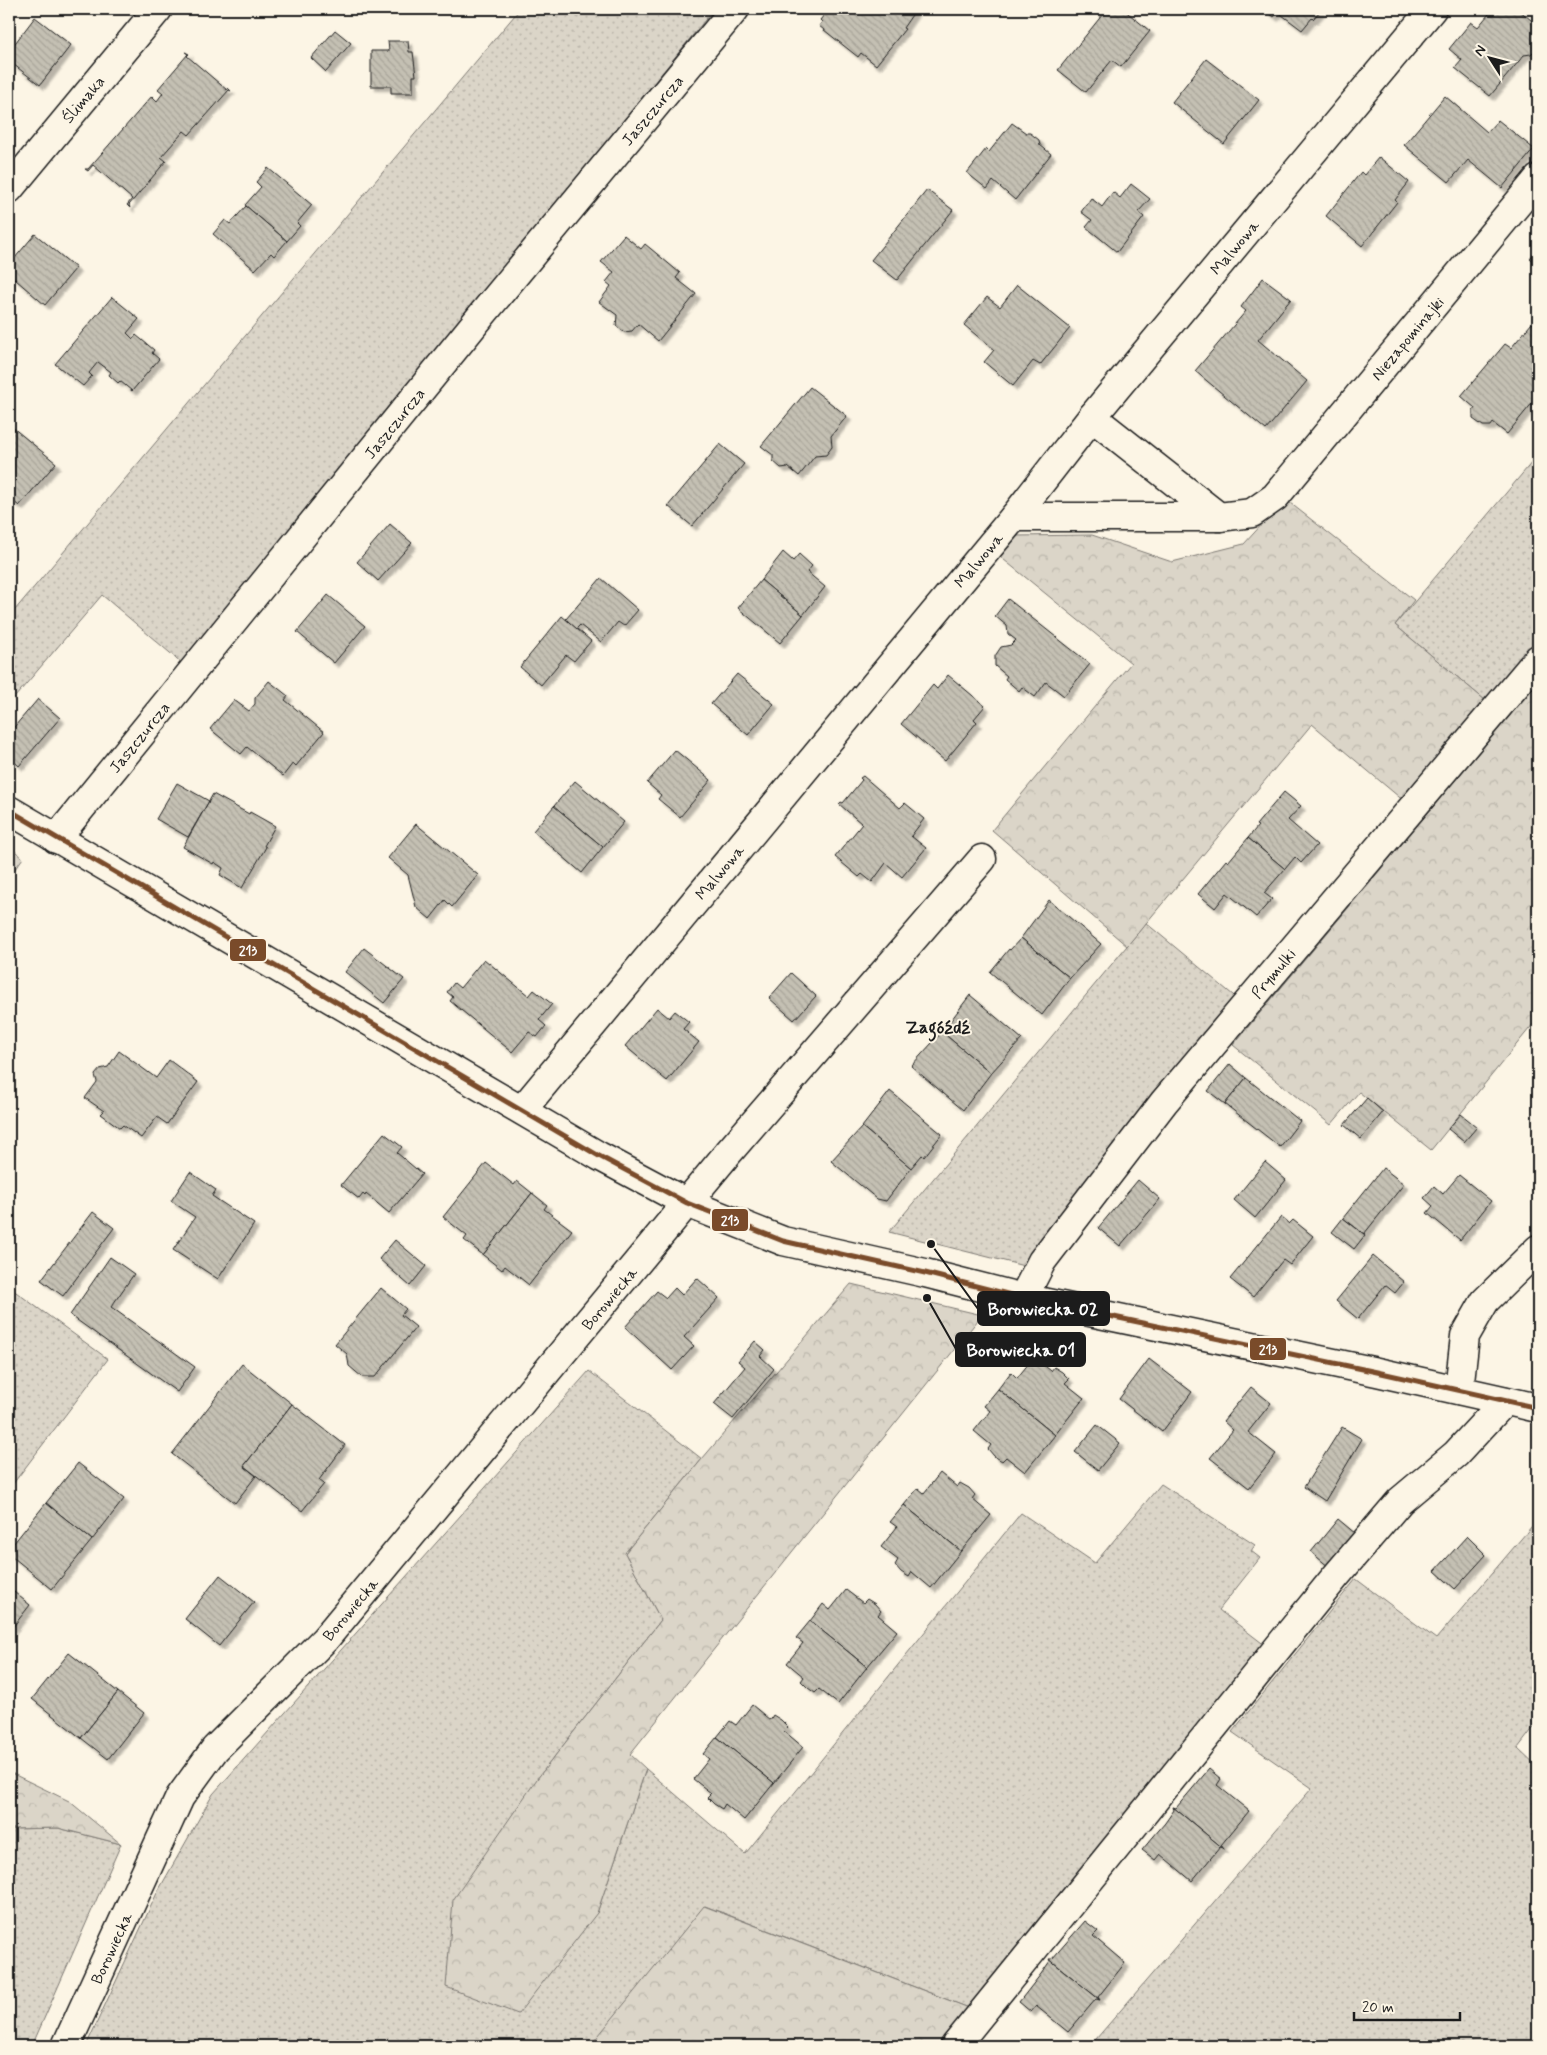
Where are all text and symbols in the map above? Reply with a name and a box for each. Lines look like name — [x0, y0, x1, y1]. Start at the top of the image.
north arrow — [1464, 32, 1514, 82]
text: N — [1470, 42, 1490, 60]
street label: Jaszczurcza — [618, 71, 689, 151]
street label: Ślimaka — [58, 72, 110, 128]
street label: Malwowa — [1206, 216, 1265, 280]
street label: Niezapominajki — [1367, 292, 1450, 385]
street label: Jaszczurcza — [360, 384, 430, 464]
street label: Malwowa — [950, 529, 1009, 593]
street label: Jaszczurcza — [105, 698, 175, 778]
street label: Malwowa — [691, 841, 750, 905]
line badge: 213 — [229, 938, 267, 962]
text: 213 — [239, 942, 258, 960]
street label: Prymulki — [1247, 945, 1301, 1003]
district label: Zagóźdź — [906, 1016, 971, 1042]
line badge: 213 — [711, 1208, 749, 1232]
text: 213 — [721, 1212, 740, 1230]
street label: Borowiecka — [578, 1263, 643, 1335]
callout: Borowiecka 02 — [978, 1292, 1109, 1325]
text: Borowiecka 02 — [988, 1298, 1098, 1322]
callout: Borowiecka 01 — [956, 1333, 1085, 1366]
line badge: 213 — [1249, 1337, 1287, 1361]
text: Borowiecka 01 — [967, 1339, 1075, 1363]
text: 213 — [1259, 1341, 1278, 1359]
street label: Borowiecka — [319, 1574, 384, 1646]
street label: Borowiecka — [87, 1909, 138, 1988]
scale bar — [1354, 1990, 1461, 2022]
text: 20 m — [1362, 1998, 1394, 2018]

